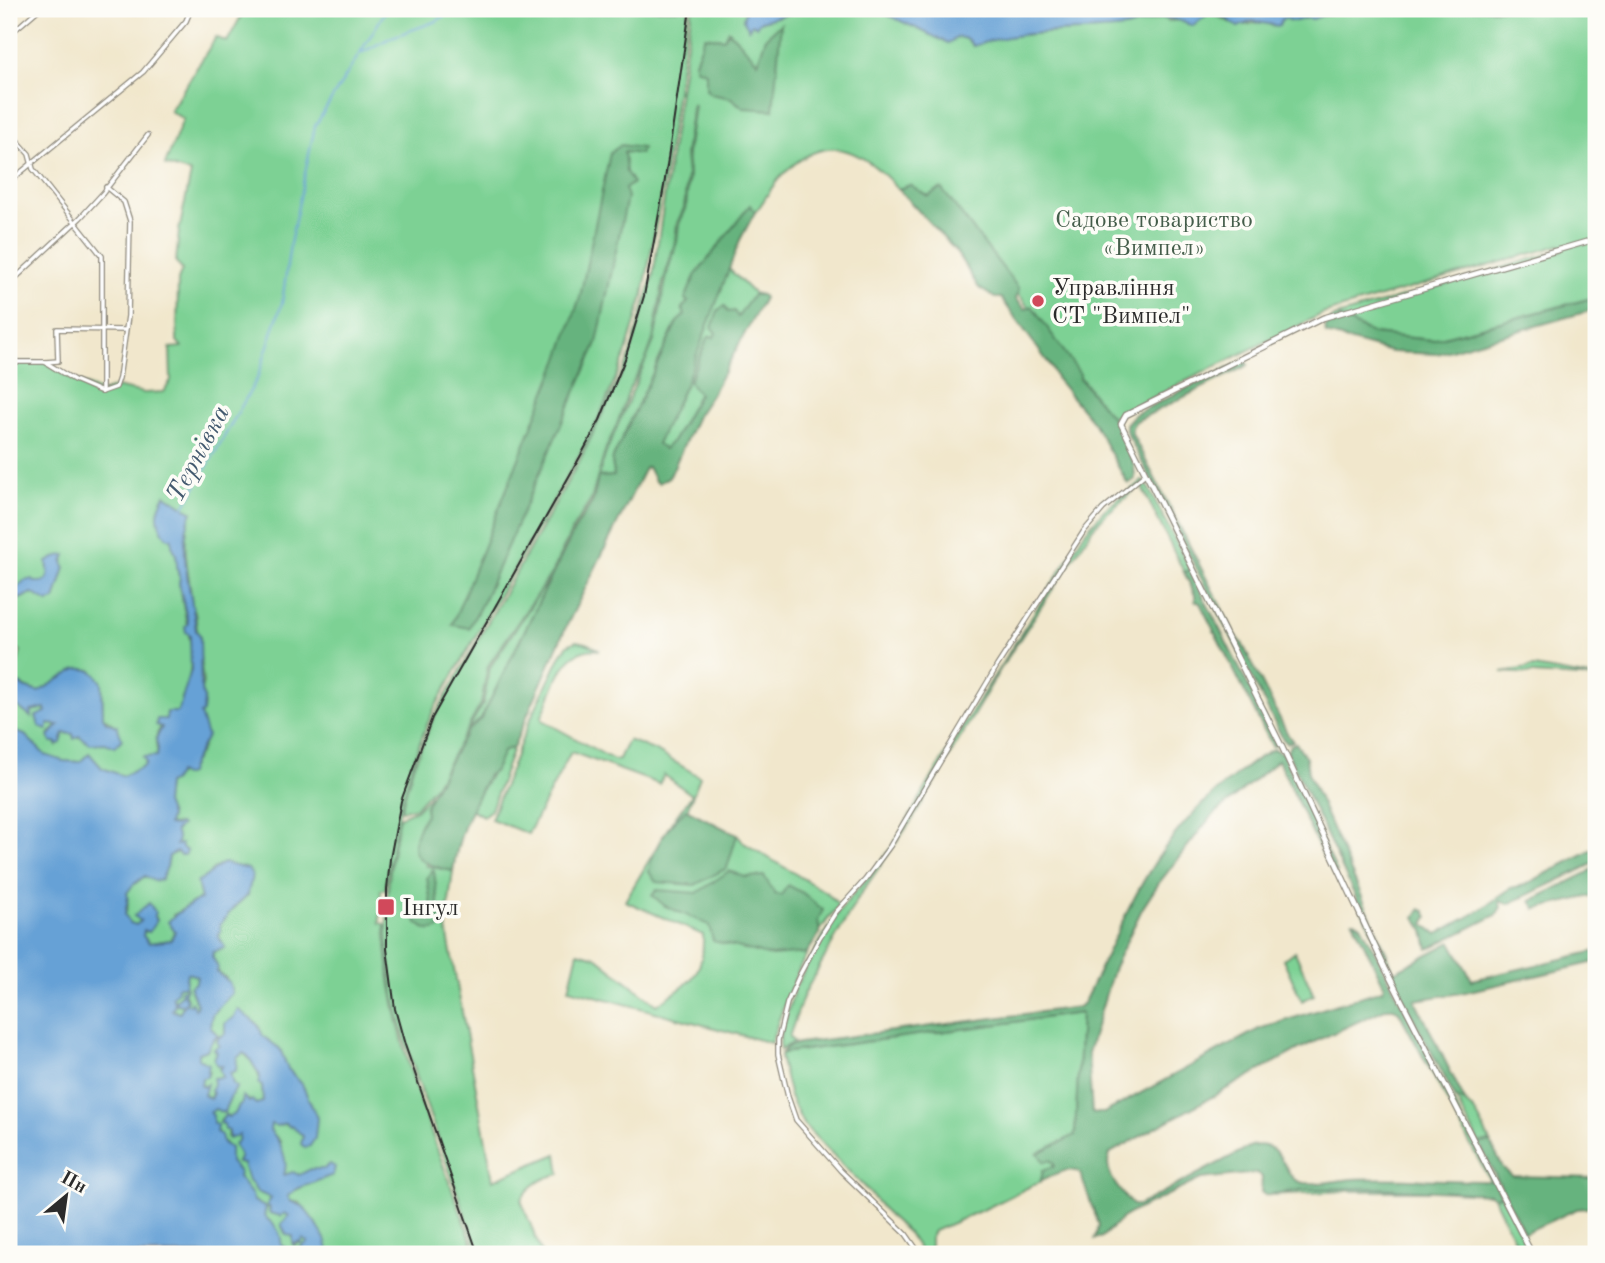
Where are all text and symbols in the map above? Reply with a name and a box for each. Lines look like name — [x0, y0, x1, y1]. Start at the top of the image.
park label: Садове товариство «Вимпел» — [1055, 209, 1253, 261]
place label: Управління СТ "Вимпел" — [1052, 277, 1190, 329]
marker: Управління СТ "Вимпел" — [1030, 293, 1046, 309]
water label: Тернівка — [163, 401, 235, 507]
marker: Інгул — [376, 897, 396, 917]
place label: Інгул — [402, 897, 459, 921]
north arrow — [32, 1162, 102, 1232]
text: Пн — [57, 1169, 89, 1198]

